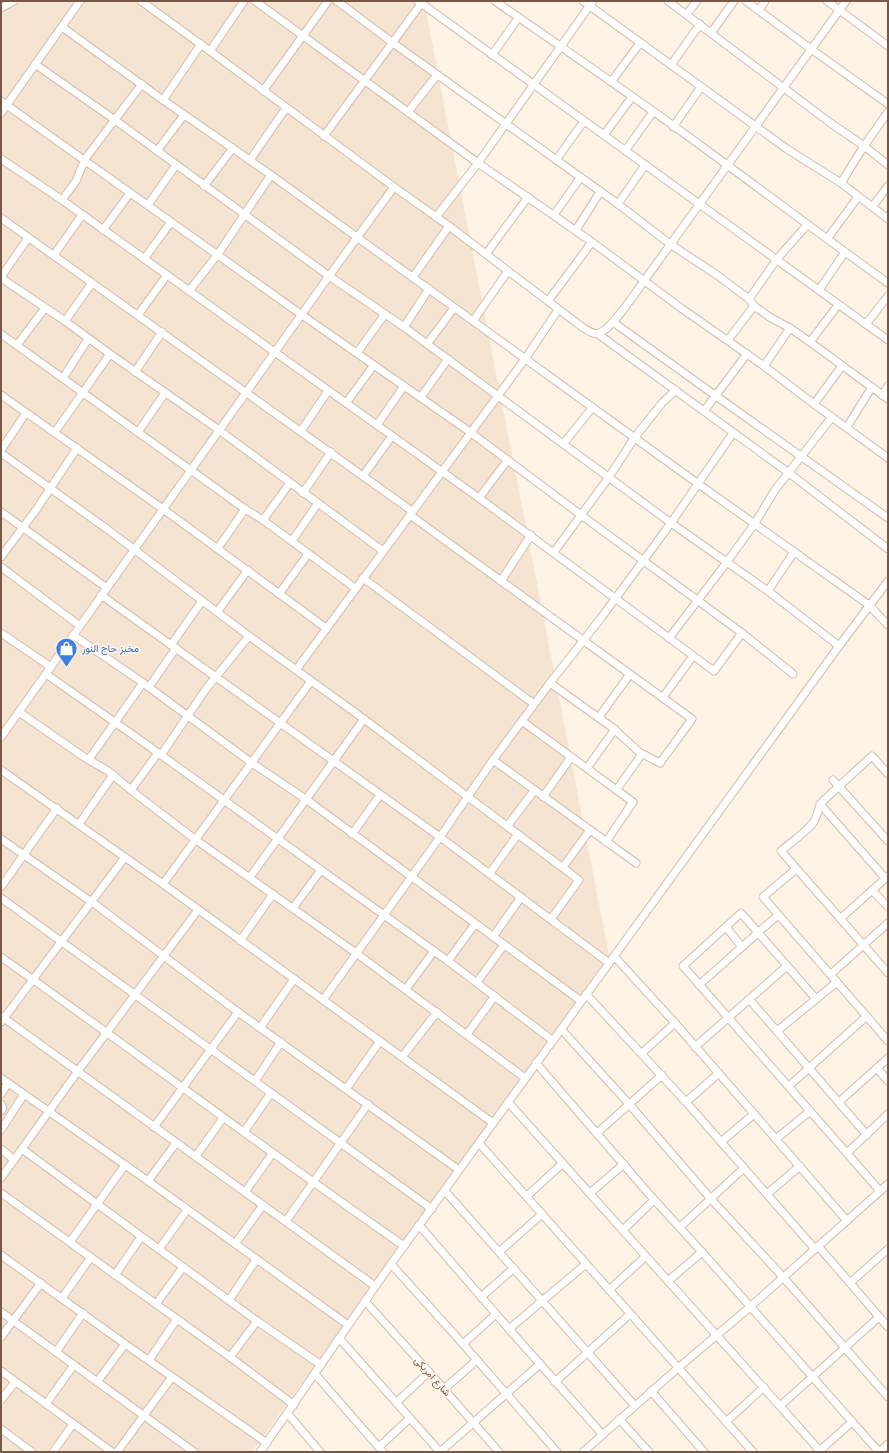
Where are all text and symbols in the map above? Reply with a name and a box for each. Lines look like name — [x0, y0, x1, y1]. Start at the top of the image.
shop icon: مخبز حاج النور — [54, 635, 80, 668]
place label: مخبز حاج النور — [81, 641, 139, 655]
street label: شارع امريكى — [411, 1353, 455, 1399]

